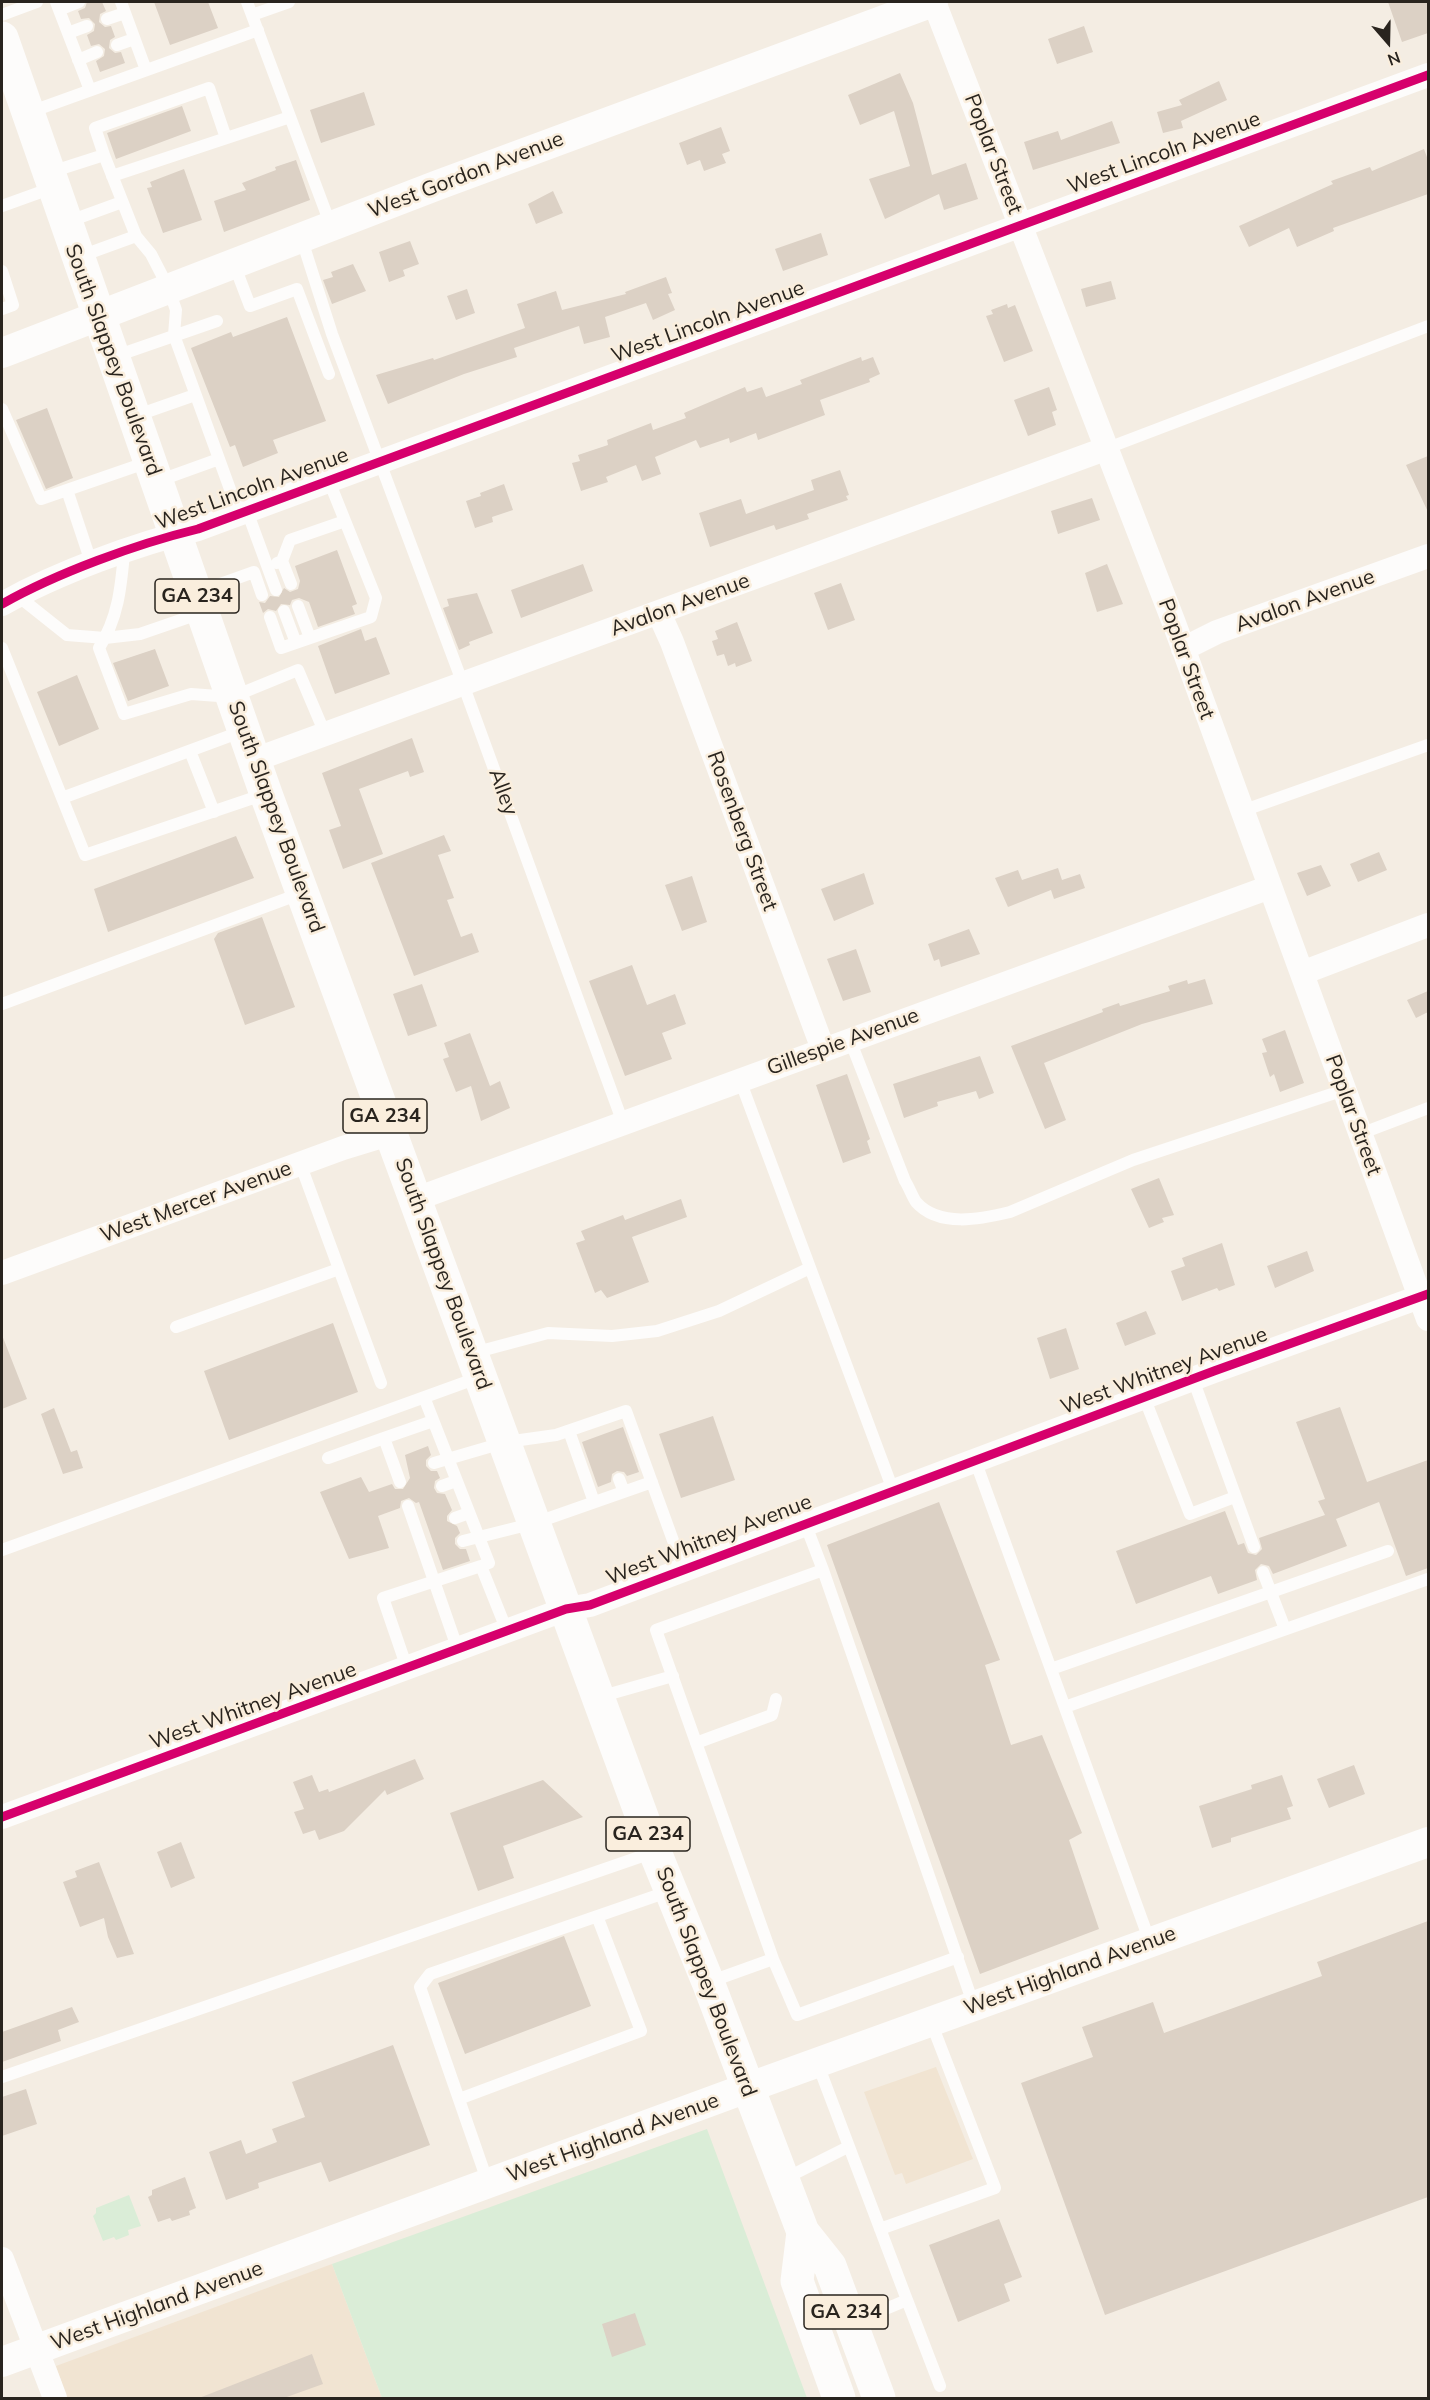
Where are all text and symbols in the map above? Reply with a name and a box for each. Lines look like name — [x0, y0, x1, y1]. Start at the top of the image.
north arrow — [1358, 12, 1418, 72]
text: N — [1385, 47, 1403, 70]
street label: Poplar Street — [959, 90, 1027, 218]
street label: West Lincoln Avenue — [1064, 106, 1264, 200]
street label: West Gordon Avenue — [365, 126, 567, 224]
street label: South Slappey Boulevard — [59, 241, 167, 479]
street label: West Lincoln Avenue — [608, 275, 808, 369]
street label: West Lincoln Avenue — [152, 442, 352, 536]
street label: Avalon Avenue — [1232, 564, 1378, 638]
street label: Avalon Avenue — [607, 568, 753, 642]
road number: GA 234 — [155, 579, 239, 613]
street label: Poplar Street — [1153, 595, 1219, 723]
street label: South Slappey Boulevard — [222, 698, 330, 936]
street label: Rosenberg Street — [701, 748, 783, 914]
street label: Alley — [483, 765, 523, 819]
street label: Gillespie Avenue — [764, 1003, 922, 1081]
street label: Poplar Street — [1320, 1051, 1386, 1179]
road number: GA 234 — [343, 1099, 427, 1133]
street label: South Slappey Boulevard — [389, 1155, 497, 1393]
street label: West Mercer Avenue — [97, 1156, 295, 1248]
street label: West Whitney Avenue — [1057, 1322, 1271, 1420]
street label: West Whitney Avenue — [603, 1489, 815, 1591]
street label: West Whitney Avenue — [146, 1657, 360, 1755]
road number: GA 234 — [606, 1817, 690, 1851]
street label: South Slappey Boulevard — [650, 1863, 762, 2101]
street label: West Highland Avenue — [961, 1921, 1179, 2021]
street label: West Highland Avenue — [504, 2088, 722, 2188]
street label: West Highland Avenue — [48, 2256, 266, 2356]
road number: GA 234 — [804, 2295, 888, 2329]

